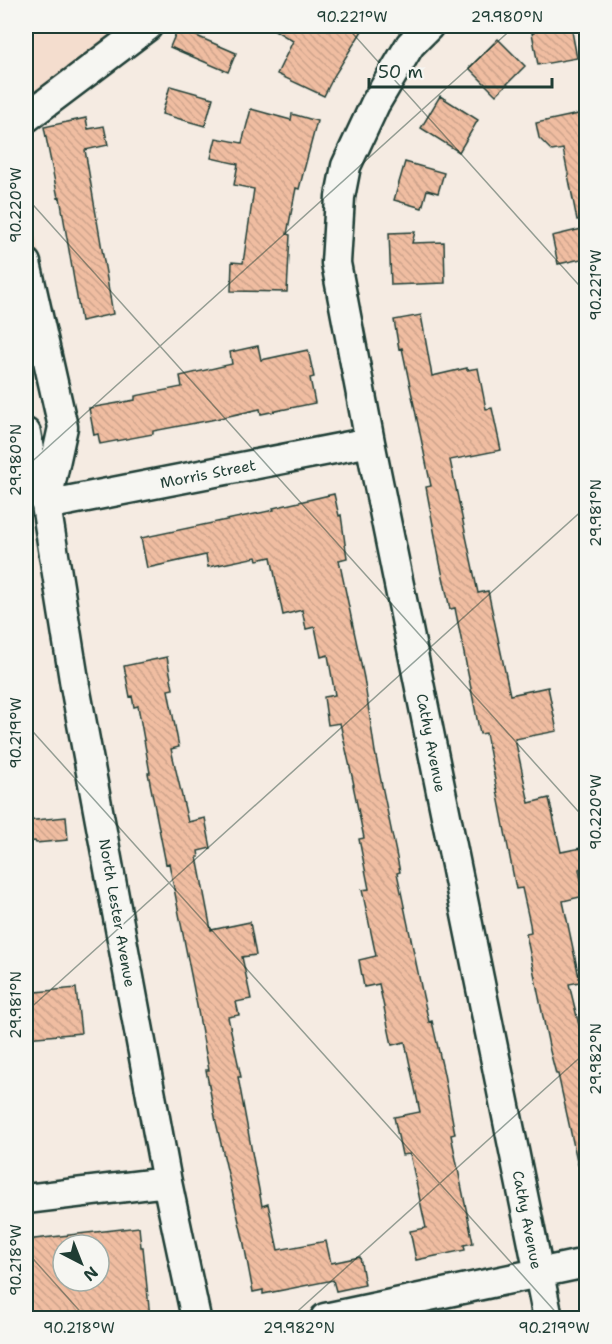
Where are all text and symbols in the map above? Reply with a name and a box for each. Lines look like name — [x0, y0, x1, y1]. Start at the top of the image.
text: 90.221°W — [316, 7, 388, 27]
text: 29.980°N — [471, 7, 543, 27]
scale bar — [369, 51, 552, 89]
text: 50 m — [378, 60, 423, 84]
text: 90.220°W — [6, 167, 26, 243]
text: 90.221°W — [586, 249, 606, 321]
text: 29.980°N — [6, 424, 26, 496]
street label: Morris Street — [158, 455, 258, 493]
text: 29.981°N — [586, 479, 606, 547]
street label: Cathy Avenue — [412, 692, 450, 794]
text: 90.219°W — [6, 697, 26, 769]
text: 90.220°W — [586, 774, 606, 850]
street label: North Lester Avenue — [94, 837, 140, 989]
text: 29.981°N — [6, 971, 26, 1039]
text: 29.982°N — [586, 1023, 606, 1095]
street label: Cathy Avenue — [508, 1169, 546, 1271]
text: 90.218°W — [6, 1224, 26, 1296]
north arrow — [51, 1233, 111, 1293]
text: N — [79, 1262, 102, 1286]
text: 90.218°W — [43, 1318, 115, 1338]
text: 29.982°N — [263, 1318, 335, 1338]
text: 90.219°W — [518, 1318, 590, 1338]

